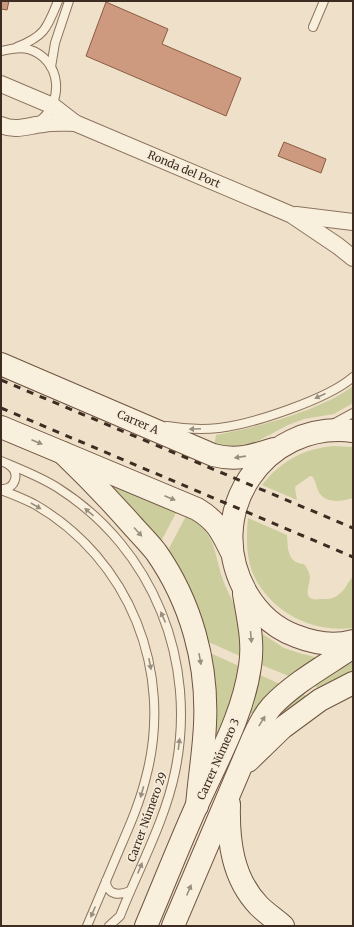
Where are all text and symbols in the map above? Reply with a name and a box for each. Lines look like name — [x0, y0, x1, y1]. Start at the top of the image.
street label: Ronda del Port — [146, 147, 223, 191]
one-way arrow — [313, 394, 325, 400]
street label: Carrer A — [115, 407, 161, 437]
one-way arrow — [188, 426, 201, 432]
one-way arrow — [31, 439, 42, 445]
one-way arrow — [234, 454, 246, 460]
one-way arrow — [164, 495, 176, 501]
one-way arrow — [31, 502, 41, 510]
one-way arrow — [84, 507, 94, 516]
one-way arrow — [133, 527, 142, 536]
one-way arrow — [160, 610, 166, 622]
one-way arrow — [247, 631, 254, 643]
one-way arrow — [197, 653, 203, 665]
one-way arrow — [147, 657, 153, 670]
street label: Carrer Número 3 — [194, 716, 242, 802]
one-way arrow — [258, 716, 266, 726]
one-way arrow — [176, 738, 182, 750]
street label: Carrer Número 29 — [124, 770, 170, 864]
one-way arrow — [139, 786, 145, 798]
one-way arrow — [137, 862, 143, 873]
one-way arrow — [186, 884, 192, 896]
one-way arrow — [89, 907, 95, 919]

